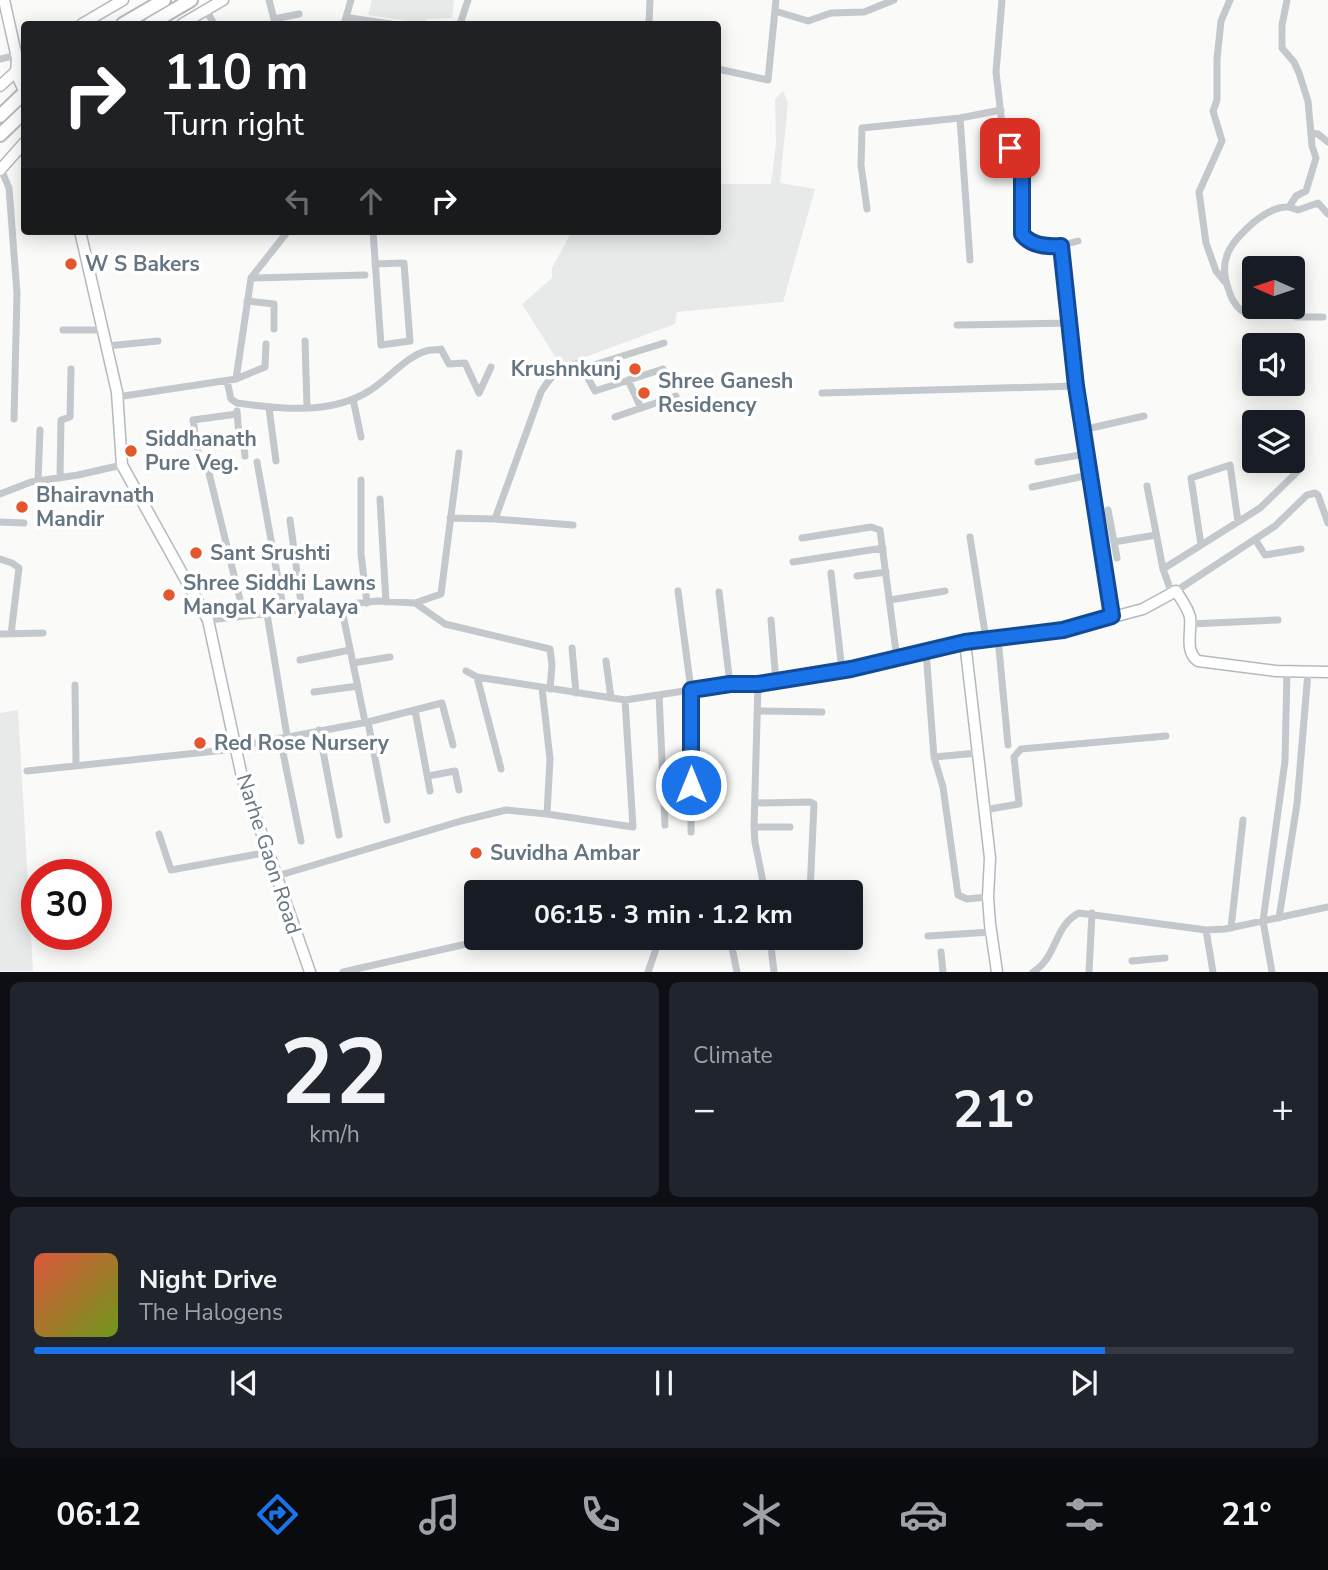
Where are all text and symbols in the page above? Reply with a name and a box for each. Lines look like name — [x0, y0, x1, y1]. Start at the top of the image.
text: 110 m — [164, 39, 308, 106]
icon: right — [49, 49, 140, 140]
text: Turn right — [164, 103, 304, 146]
pin — [980, 118, 1040, 178]
icon: arrive — [991, 129, 1029, 167]
icon: left — [279, 182, 317, 220]
icon: ahead — [352, 182, 390, 220]
icon: right — [425, 182, 463, 220]
place label: W S Bakers — [85, 250, 200, 278]
marker: W S Bakers — [63, 256, 79, 272]
north arrow — [1242, 256, 1306, 318]
map controls — [1242, 256, 1305, 473]
button: sound — [1242, 333, 1305, 396]
place label: Krushnkunj — [511, 355, 621, 383]
marker: Krushnkunj — [627, 361, 643, 377]
place label: Shree Ganesh Residency — [658, 367, 793, 419]
marker: Shree Ganesh Residency — [636, 385, 652, 401]
button: layers — [1242, 410, 1305, 473]
place label: Siddhanath Pure Veg. — [145, 425, 257, 477]
marker: Siddhanath Pure Veg. — [123, 443, 139, 459]
place label: Bhairavnath Mandir — [36, 481, 154, 533]
marker: Bhairavnath Mandir — [14, 499, 30, 515]
place label: Sant Srushti — [210, 539, 330, 567]
marker: Sant Srushti — [188, 545, 204, 561]
place label: Shree Siddhi Lawns Mangal Karyalaya — [183, 569, 376, 621]
marker: Shree Siddhi Lawns Mangal Karyalaya — [161, 587, 177, 603]
place label: Red Rose Nursery — [214, 729, 390, 757]
marker: Red Rose Nursery — [192, 735, 208, 751]
position arrow — [654, 748, 728, 822]
street label: Narhe Gaon Road — [230, 770, 308, 938]
place label: Suvidha Ambar — [490, 839, 641, 867]
marker: Suvidha Ambar — [468, 845, 484, 861]
speed limit sign: 30 — [21, 859, 112, 950]
text: 06:15 · 3 min · 1.2 km — [534, 897, 793, 932]
text: 22 — [280, 1011, 389, 1135]
text: Climate — [693, 1040, 773, 1071]
text: 21° — [952, 1074, 1035, 1145]
text: − — [693, 1084, 716, 1135]
text: + — [1271, 1084, 1294, 1135]
text: km/h — [309, 1119, 360, 1150]
text: Night Drive — [139, 1262, 277, 1297]
text: The Halogens — [139, 1297, 283, 1328]
icon: previous — [225, 1364, 263, 1402]
icon: pause — [645, 1364, 683, 1402]
icon: next — [1065, 1364, 1103, 1402]
icon: directions — [253, 1490, 302, 1539]
icon: music — [415, 1490, 464, 1539]
icon: phone — [576, 1490, 625, 1539]
icon: climate — [737, 1490, 786, 1539]
icon: car — [899, 1490, 948, 1539]
icon: filters — [1060, 1490, 1109, 1539]
text: 06:12 — [56, 1493, 141, 1536]
text: 21° — [1221, 1493, 1272, 1536]

